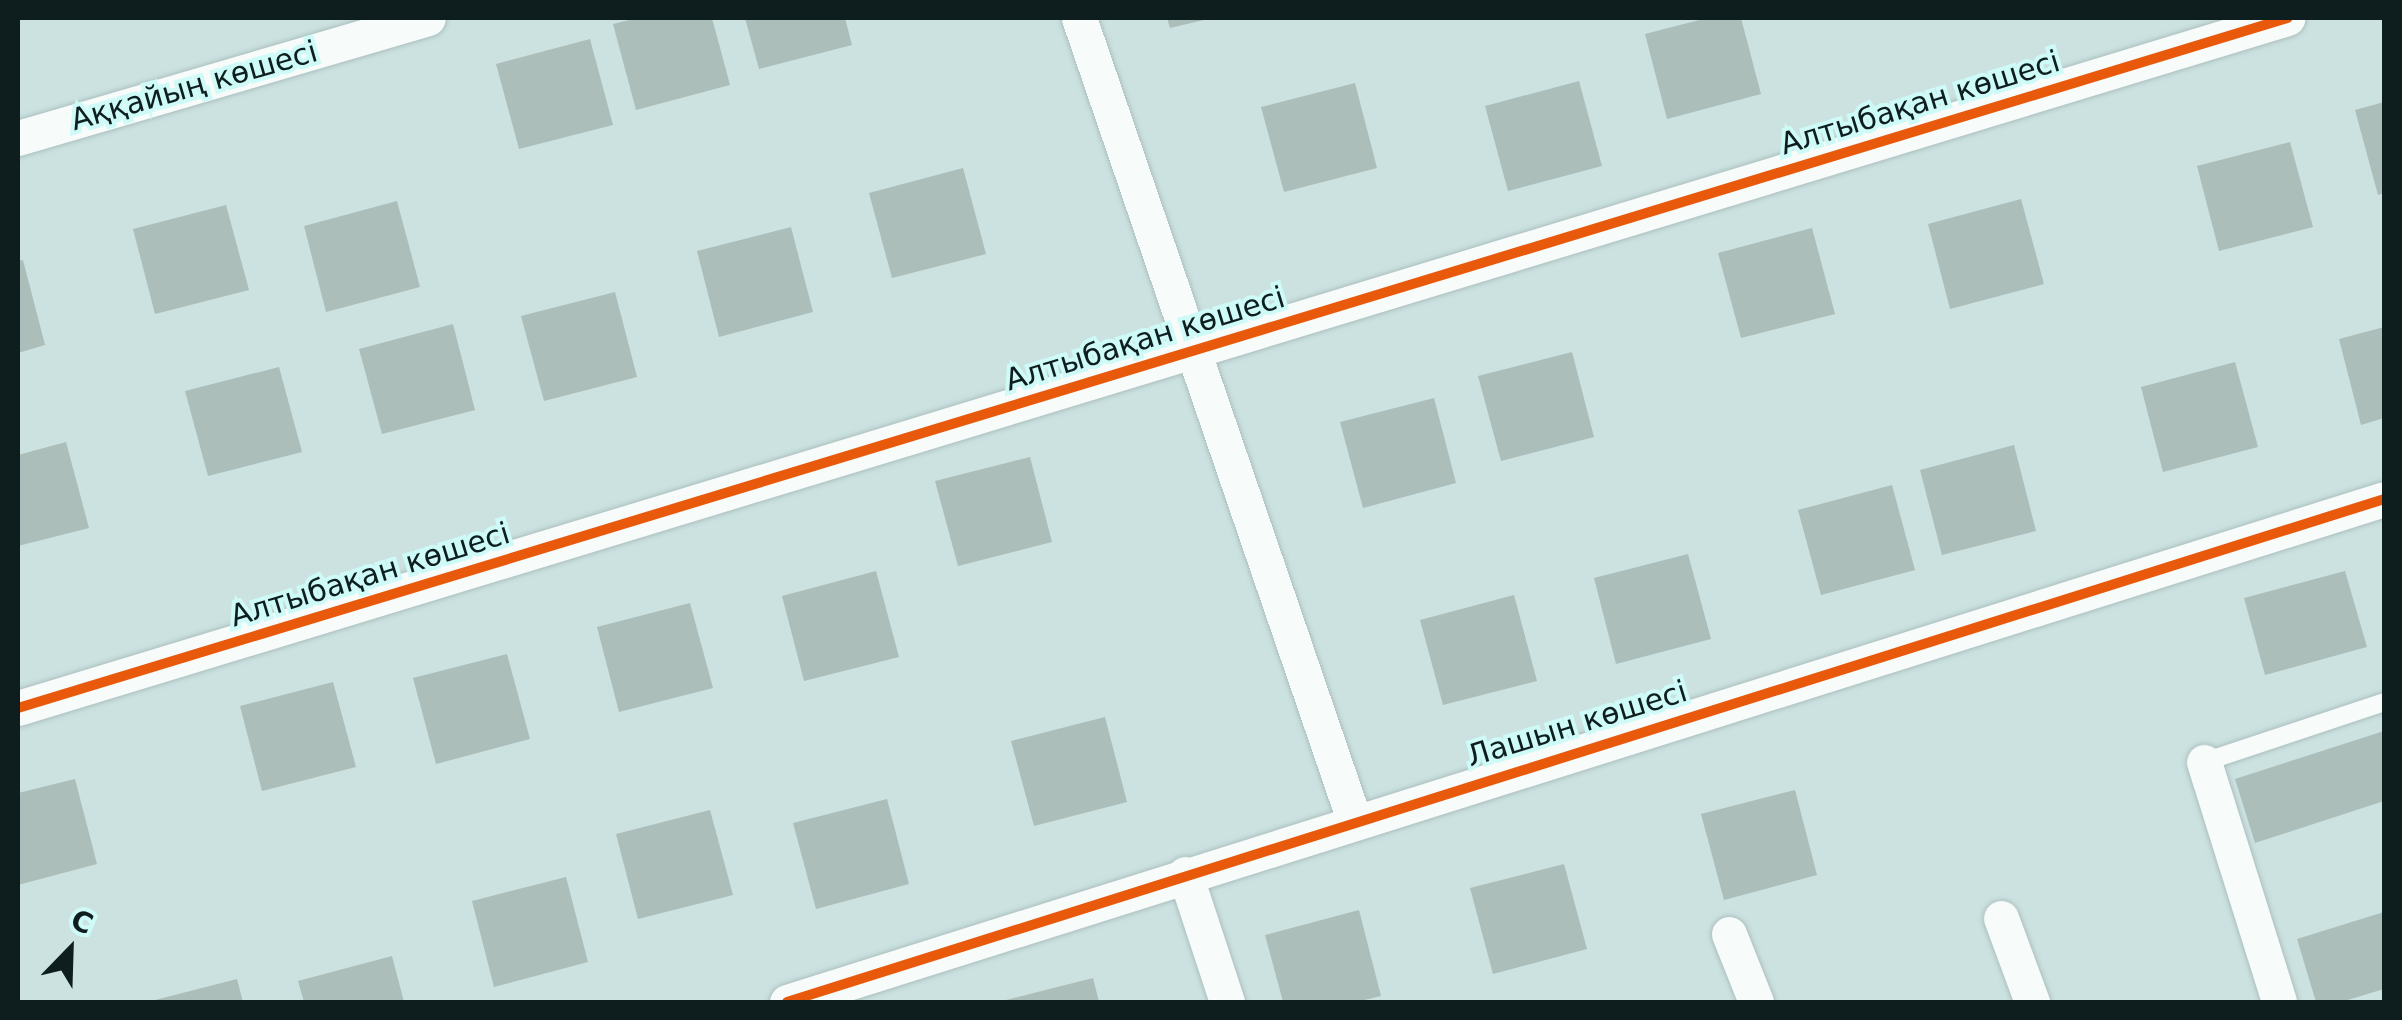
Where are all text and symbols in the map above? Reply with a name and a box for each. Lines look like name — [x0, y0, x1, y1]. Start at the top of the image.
street label: Аққайың көшесі — [67, 34, 321, 138]
street label: Алтыбақан көшесі — [1776, 43, 2064, 163]
street label: Алтыбақан көшесі — [1001, 279, 1289, 399]
street label: Алтыбақан көшесі — [226, 515, 514, 635]
street label: Лашын көшесі — [1463, 673, 1691, 775]
north arrow — [20, 900, 120, 1000]
text: С — [66, 903, 98, 941]

